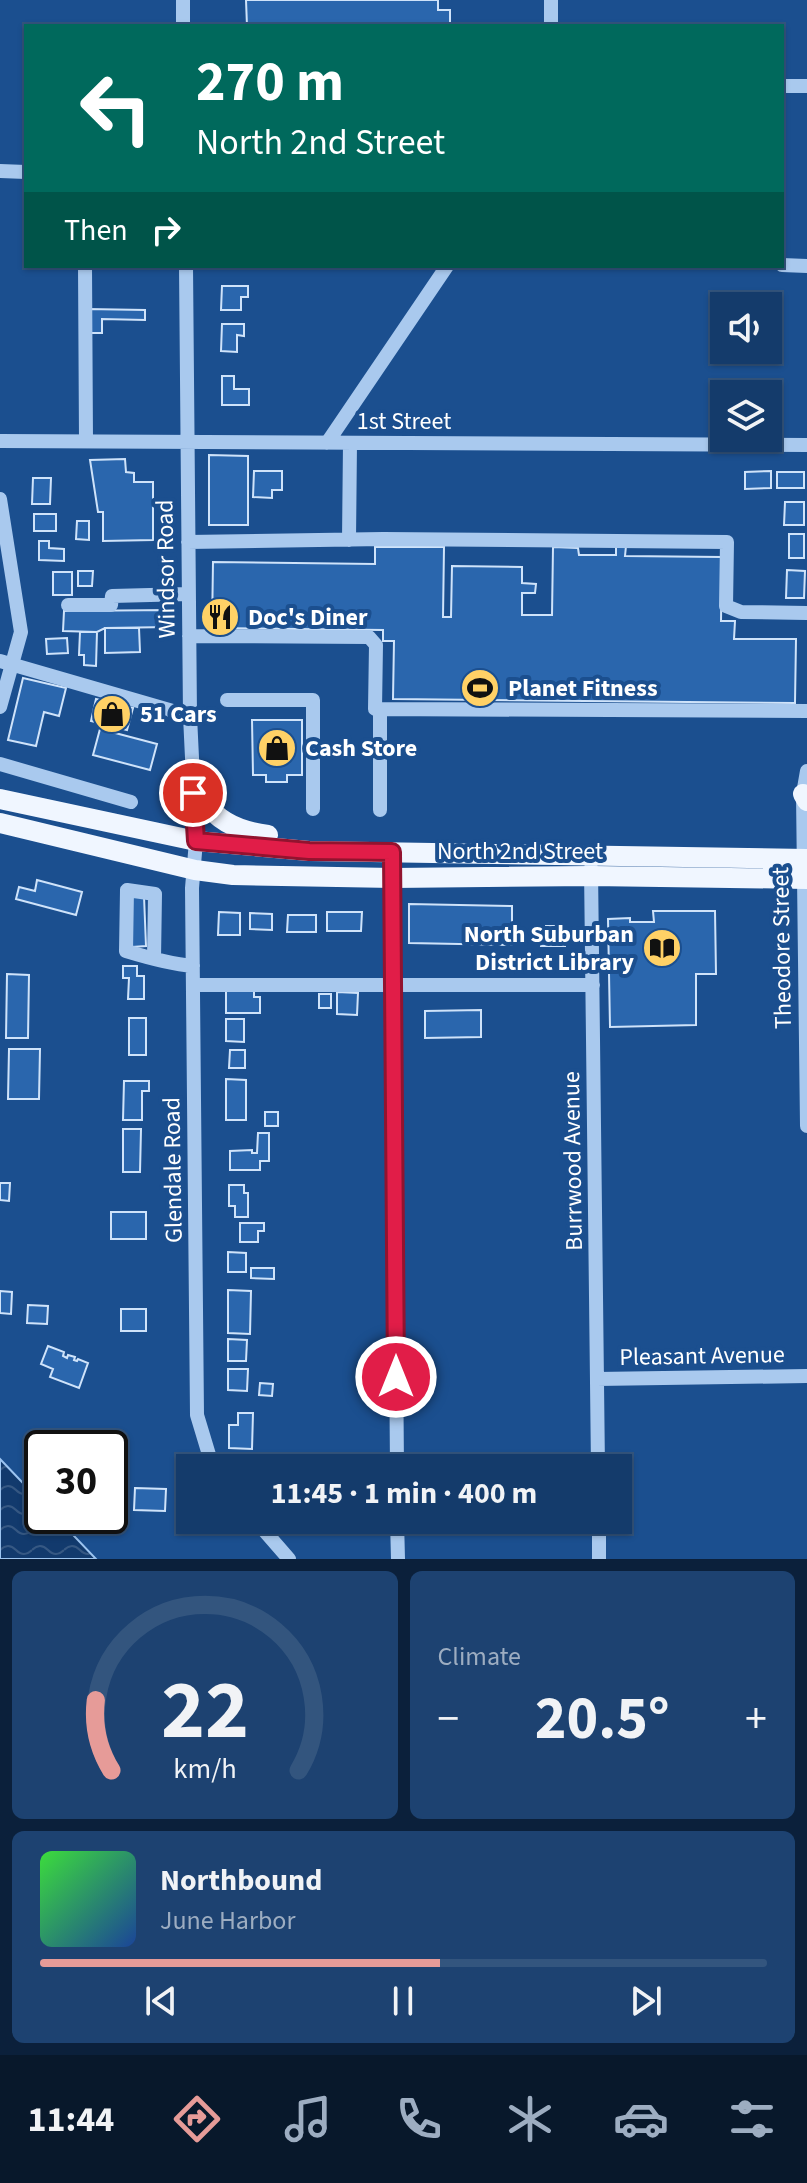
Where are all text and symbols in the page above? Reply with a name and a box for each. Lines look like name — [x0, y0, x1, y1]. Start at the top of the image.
text: 270 m — [196, 43, 344, 122]
icon: left — [64, 56, 168, 160]
text: North 2nd Street — [196, 117, 445, 168]
icon: right — [144, 208, 188, 252]
text: Then — [64, 209, 128, 252]
map controls — [710, 292, 782, 452]
button: sound — [710, 292, 782, 364]
button: layers — [710, 380, 782, 452]
street label: 1st Street — [357, 404, 451, 439]
street label: Windsor Road — [147, 499, 185, 639]
restaurant icon: Doc's Diner — [199, 596, 241, 638]
place label: Doc's Diner — [248, 600, 368, 635]
sports icon: Planet Fitness — [459, 667, 501, 709]
place label: Planet Fitness — [508, 671, 658, 706]
shop icon: 51 Cars — [91, 693, 133, 735]
place label: 51 Cars — [140, 697, 217, 732]
shop icon: Cash Store — [256, 727, 298, 769]
place label: Cash Store — [305, 731, 417, 766]
pin — [159, 759, 227, 827]
icon: arrive — [171, 771, 215, 815]
street label: North 2nd Street — [437, 834, 603, 869]
street label: Theodore Street — [763, 867, 801, 1029]
place label: North Suburban District Library — [464, 917, 634, 980]
library icon: North Suburban District Library — [641, 927, 683, 969]
street label: Burrwood Avenue — [554, 1071, 592, 1251]
street label: Glendale Road — [154, 1097, 192, 1243]
position arrow — [354, 1335, 438, 1419]
street label: Pleasant Avenue — [619, 1337, 785, 1375]
speed limit sign: 30 — [24, 1430, 128, 1534]
text: 11:45 · 1 min · 400 m — [271, 1472, 537, 1515]
text: Climate — [438, 1638, 521, 1675]
text: 22 — [161, 1652, 249, 1770]
text: 20.5° — [535, 1677, 670, 1762]
text: − — [438, 1688, 459, 1751]
text: + — [745, 1688, 767, 1751]
text: km/h — [173, 1749, 236, 1789]
text: Northbound — [160, 1859, 322, 1902]
text: June Harbor — [160, 1902, 296, 1939]
icon: previous — [139, 1979, 183, 2023]
icon: pause — [381, 1979, 425, 2023]
icon: next — [624, 1979, 668, 2023]
icon: directions — [169, 2091, 225, 2147]
icon: music — [280, 2091, 336, 2147]
icon: phone — [391, 2091, 447, 2147]
icon: climate — [502, 2091, 558, 2147]
icon: car — [613, 2091, 669, 2147]
icon: filters — [724, 2091, 780, 2147]
text: 11:44 — [27, 2094, 114, 2145]

